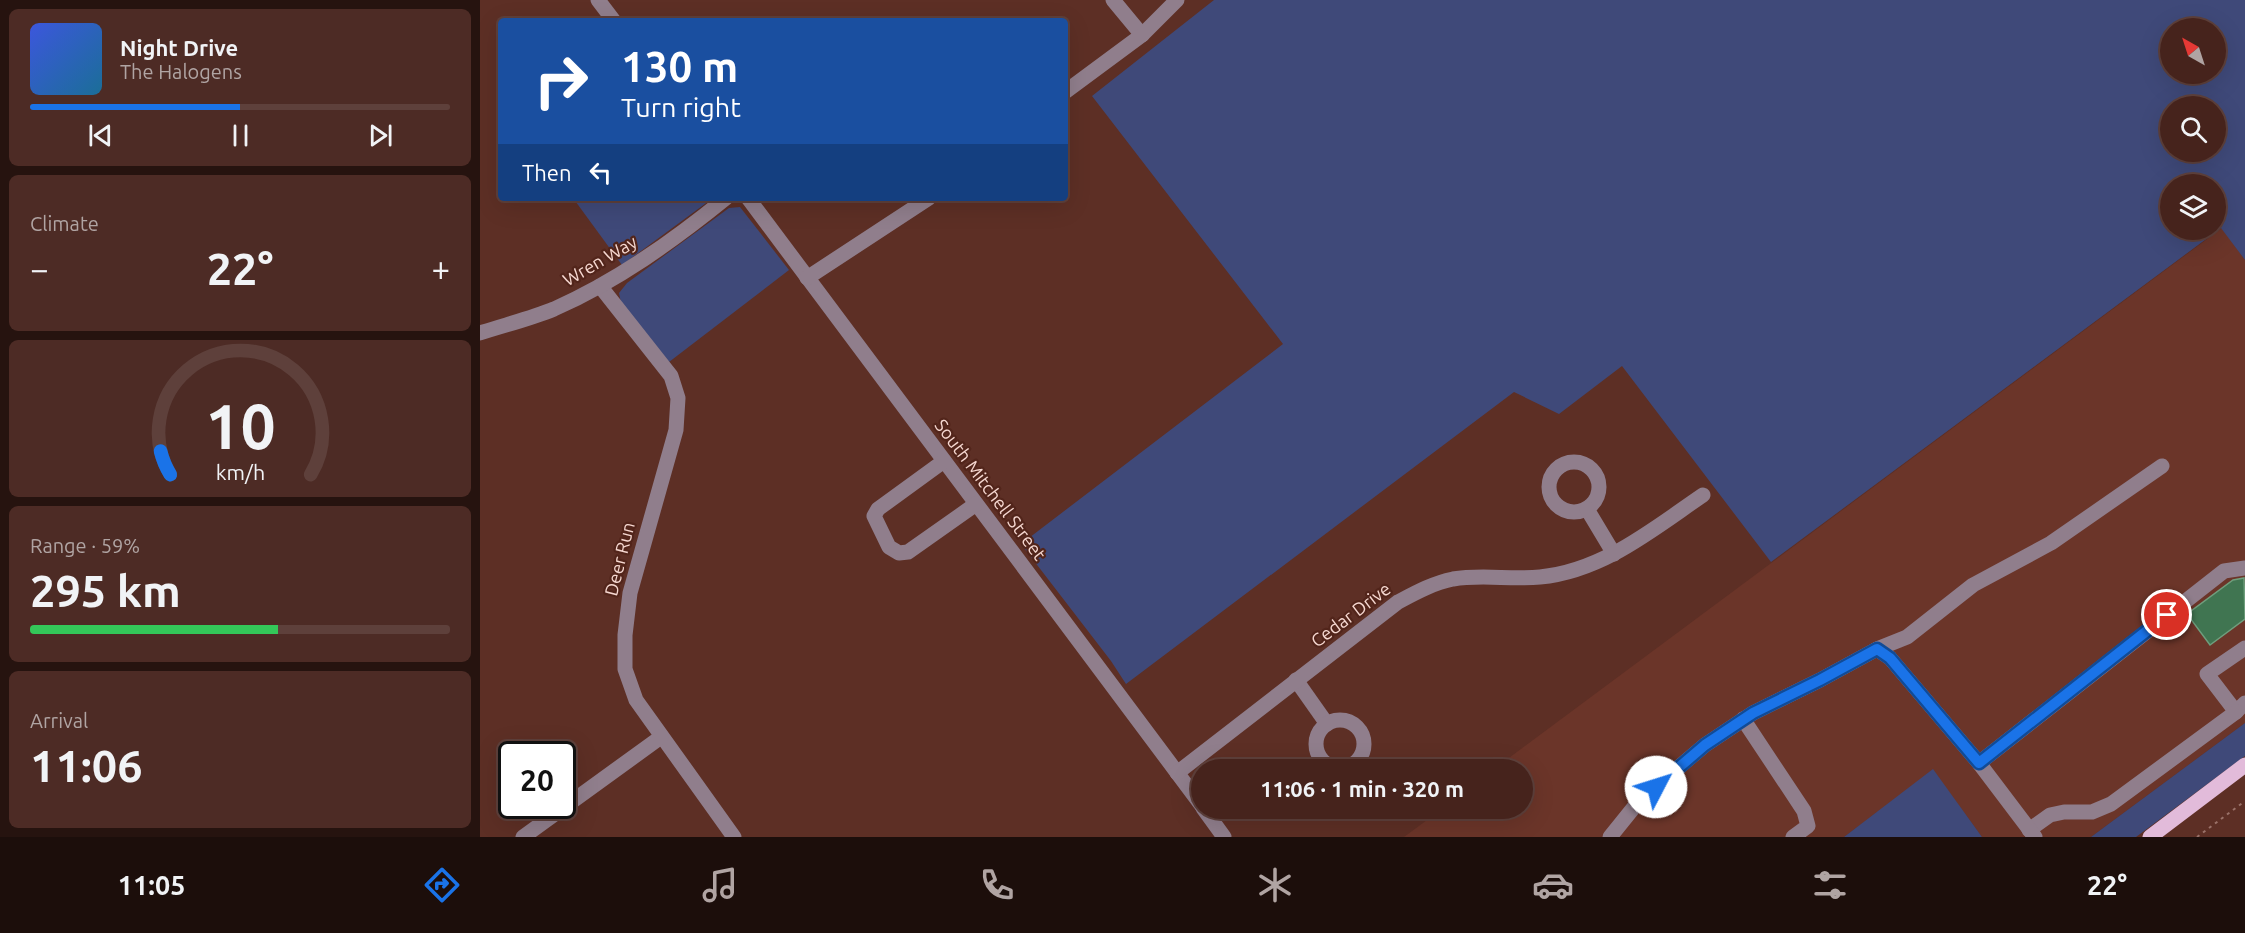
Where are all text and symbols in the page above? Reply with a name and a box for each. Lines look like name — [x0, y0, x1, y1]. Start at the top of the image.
north arrow — [2160, 18, 2226, 84]
map controls — [2160, 18, 2226, 240]
text: Night Drive — [120, 35, 238, 60]
icon: right — [522, 42, 600, 120]
text: 130 m — [621, 43, 738, 90]
text: The Halogens — [120, 60, 242, 83]
text: Turn right — [621, 92, 741, 122]
button: search — [2160, 96, 2226, 162]
icon: previous — [84, 119, 117, 152]
icon: pause — [224, 119, 257, 152]
icon: next — [364, 119, 397, 152]
icon: left — [584, 156, 617, 189]
text: Then — [522, 160, 572, 185]
button: layers — [2160, 174, 2226, 240]
text: Climate — [30, 212, 99, 235]
street label: Wren Way — [559, 231, 640, 289]
text: 22° — [207, 243, 273, 294]
text: − — [30, 250, 49, 287]
text: + — [431, 250, 450, 287]
text: 10 — [205, 392, 275, 462]
street label: South Mitchell Street — [931, 415, 1050, 564]
text: km/h — [215, 461, 265, 485]
street label: Deer Run — [600, 520, 638, 598]
text: Range · 59% — [30, 534, 140, 557]
text: 295 km — [30, 565, 181, 616]
street label: Cedar Drive — [1307, 578, 1394, 651]
pin — [2141, 589, 2192, 640]
icon: arrive — [2150, 598, 2183, 631]
text: Arrival — [30, 709, 88, 732]
text: 11:06 — [30, 740, 143, 791]
speed limit sign: 20 — [498, 741, 576, 819]
position arrow — [1624, 755, 1688, 819]
text: 11:06 · 1 min · 320 m — [1260, 776, 1464, 801]
icon: directions — [421, 864, 463, 906]
icon: music — [699, 864, 741, 906]
icon: phone — [976, 864, 1018, 906]
icon: climate — [1254, 864, 1296, 906]
icon: car — [1532, 864, 1574, 906]
icon: filters — [1809, 864, 1851, 906]
text: 11:05 — [118, 870, 185, 900]
text: 22° — [2087, 870, 2127, 900]

